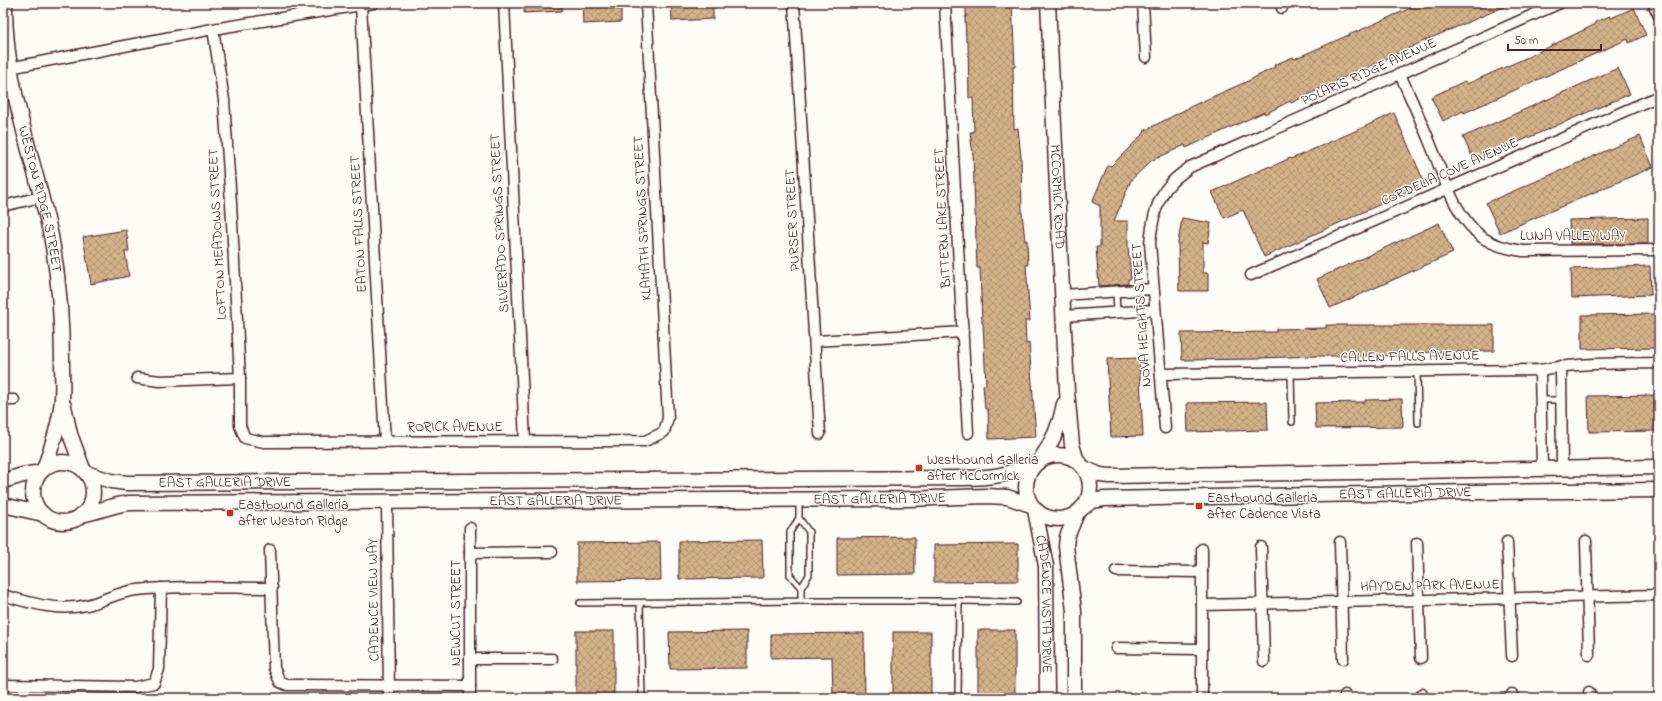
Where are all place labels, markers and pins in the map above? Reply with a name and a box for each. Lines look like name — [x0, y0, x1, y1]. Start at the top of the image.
place label: Westbound Galleria after McCormick — [927, 450, 1039, 487]
marker: Westbound Galleria after McCormick — [914, 463, 924, 473]
place label: Eastbound Galleria after Cadence Vista — [1207, 488, 1321, 525]
place label: Eastbound Galleria after Weston Ridge — [238, 495, 349, 533]
marker: Eastbound Galleria after Cadence Vista — [1194, 501, 1204, 511]
marker: Eastbound Galleria after Weston Ridge — [225, 508, 235, 518]

